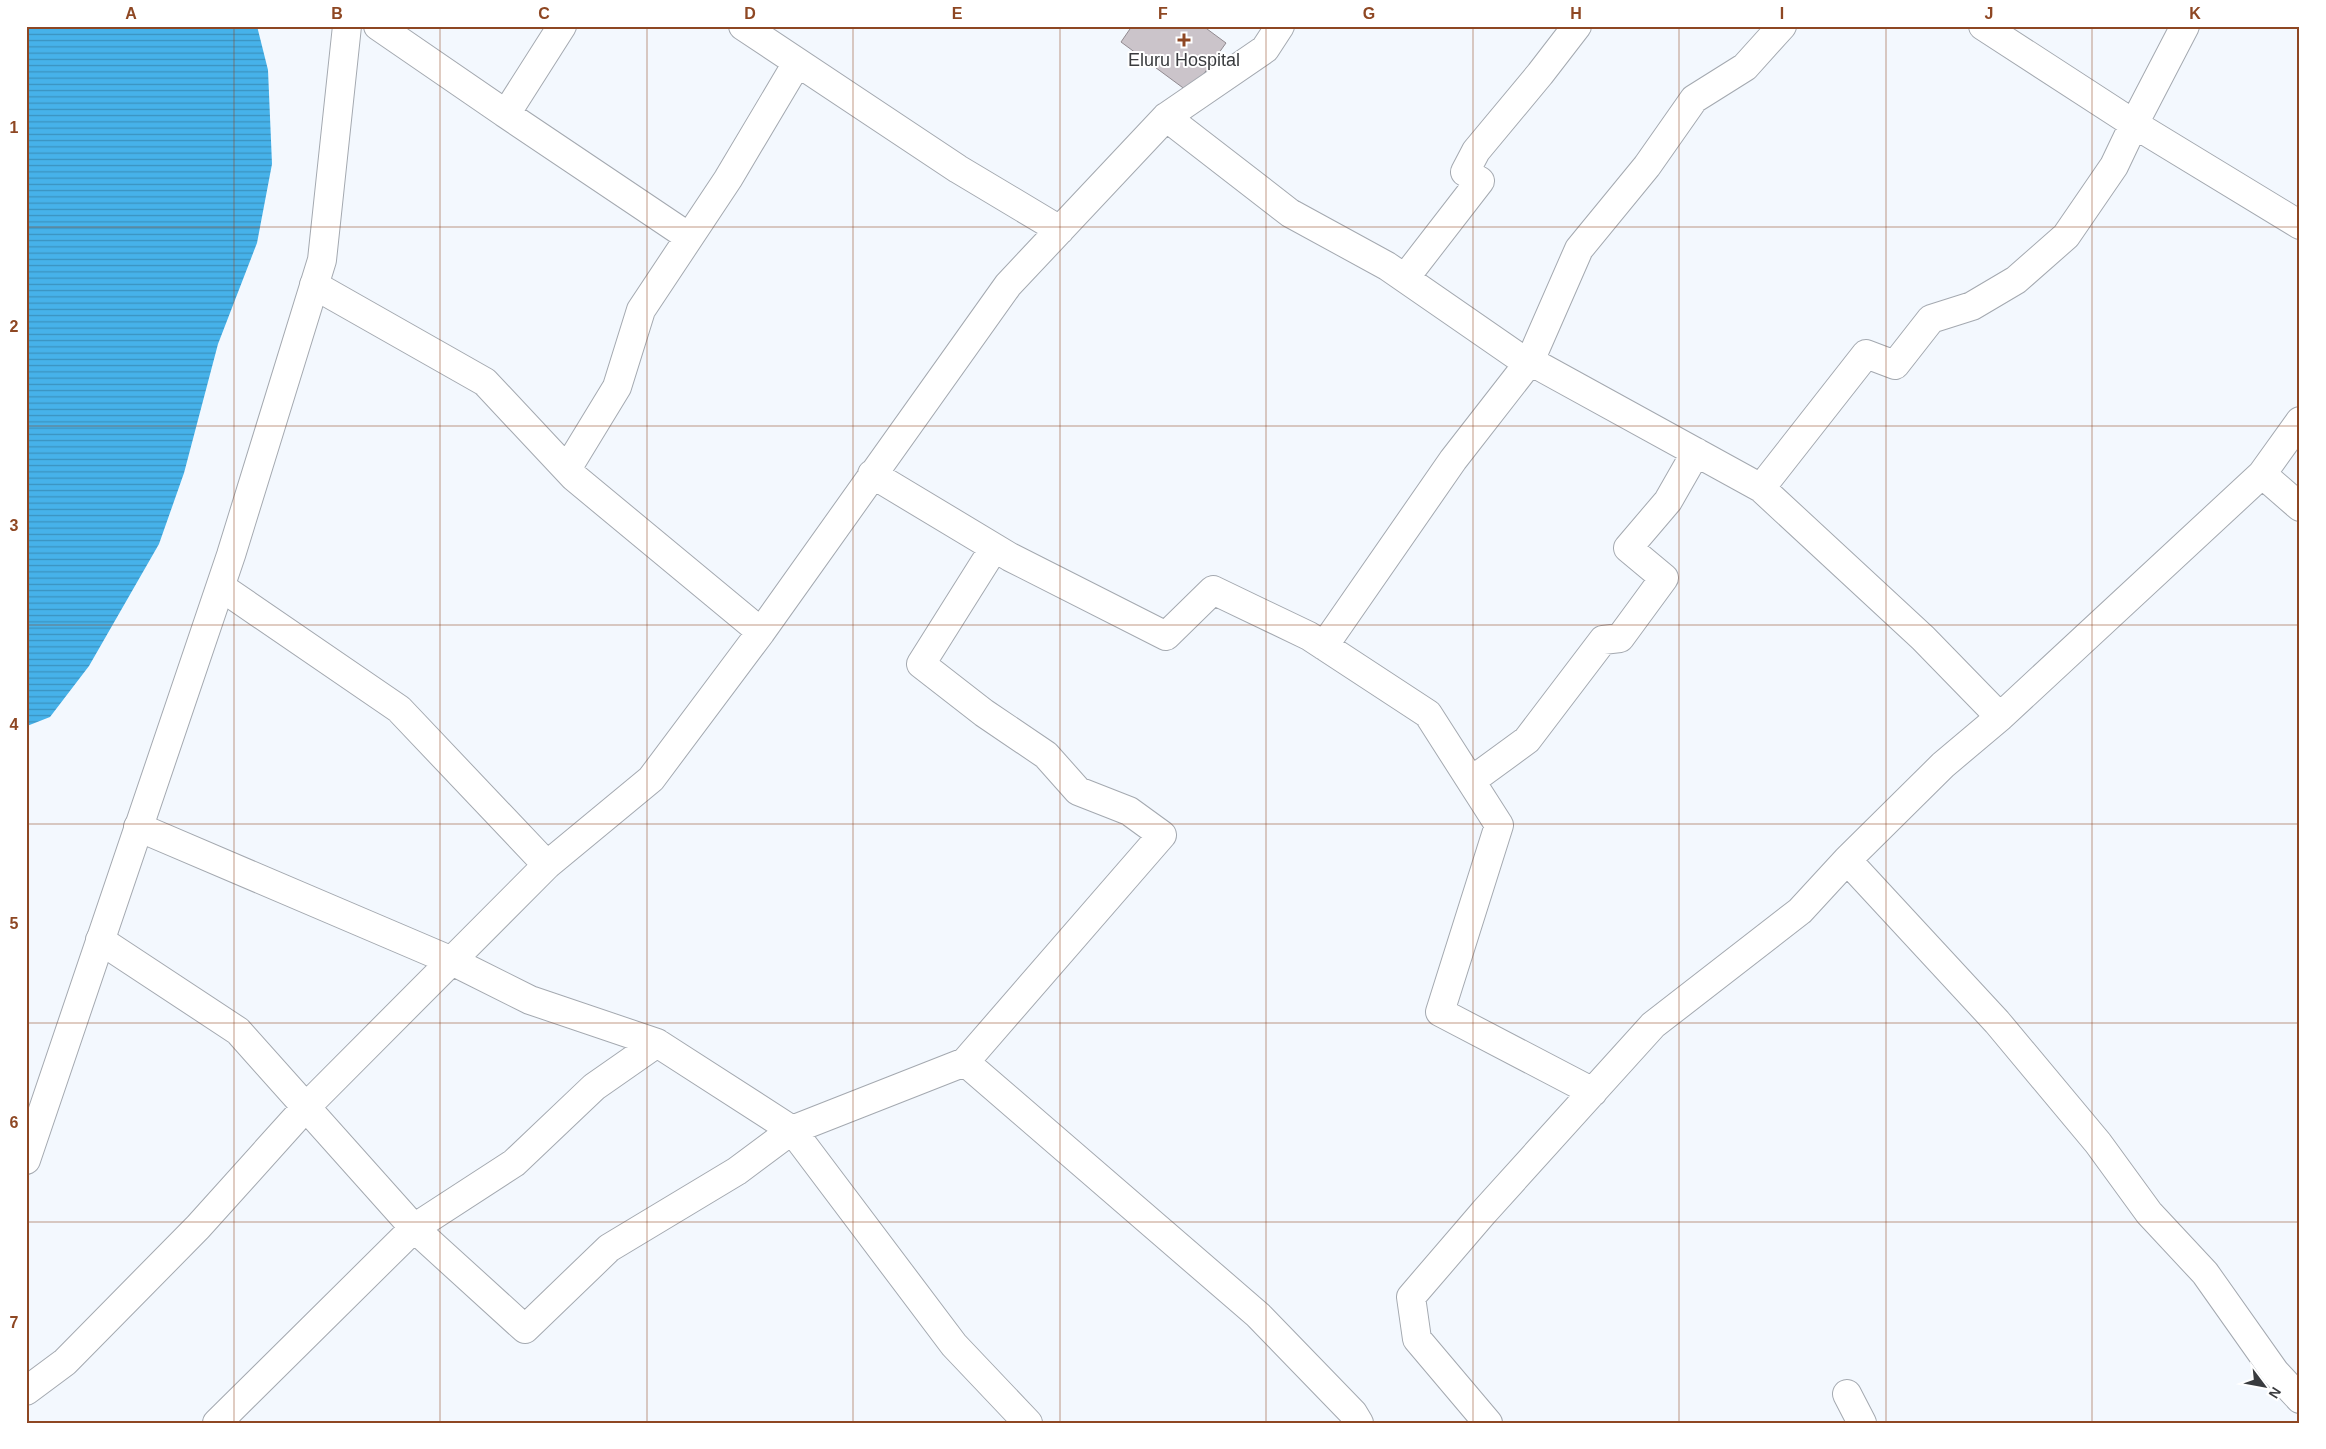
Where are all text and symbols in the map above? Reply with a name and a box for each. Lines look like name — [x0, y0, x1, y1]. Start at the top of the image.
text: A — [125, 5, 137, 22]
text: B — [331, 5, 343, 22]
text: C — [538, 5, 550, 22]
text: D — [744, 5, 756, 22]
text: E — [952, 5, 963, 22]
text: F — [1158, 5, 1168, 22]
text: G — [1363, 5, 1375, 22]
text: H — [1570, 5, 1582, 22]
text: I — [1780, 5, 1784, 22]
text: J — [1985, 5, 1993, 22]
text: K — [2189, 5, 2201, 22]
marker: Eluru Hospital — [1177, 33, 1191, 47]
place label: Eluru Hospital — [1128, 50, 1240, 70]
text: 1 — [10, 119, 19, 136]
text: 2 — [10, 318, 19, 335]
text: 3 — [10, 517, 19, 534]
text: 4 — [10, 716, 19, 733]
text: 5 — [10, 915, 19, 932]
text: 6 — [10, 1114, 19, 1131]
text: 7 — [10, 1314, 19, 1331]
north arrow — [2238, 1362, 2288, 1412]
text: N — [2266, 1384, 2284, 1401]

